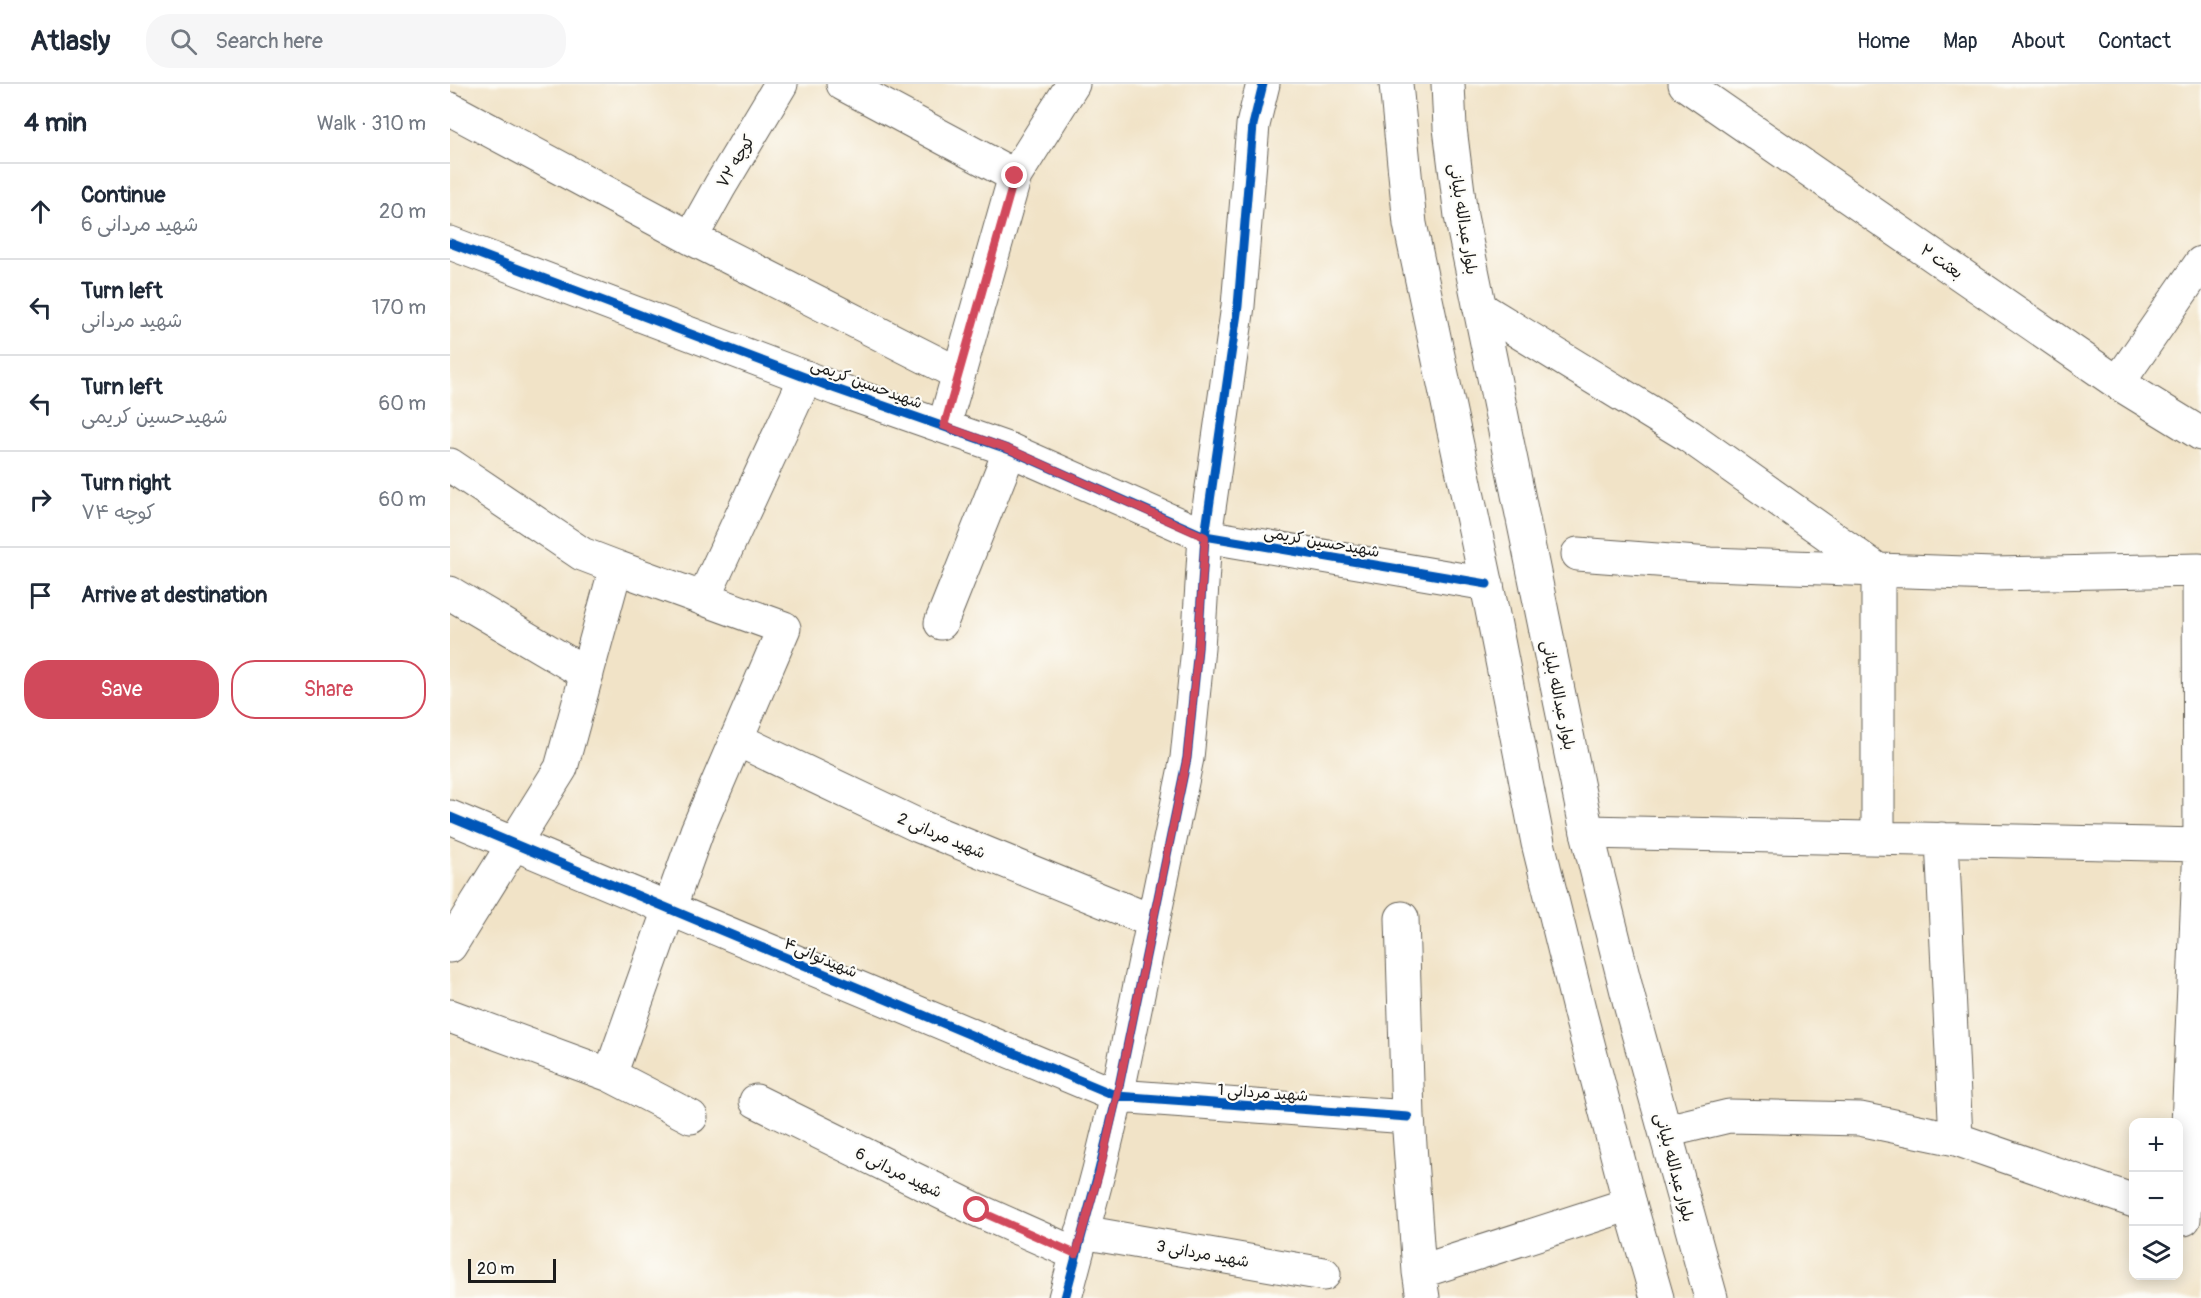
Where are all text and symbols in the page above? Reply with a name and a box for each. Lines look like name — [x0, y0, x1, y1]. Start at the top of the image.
search box — [146, 14, 566, 68]
text: Atlasly — [30, 24, 110, 59]
icon: search — [167, 25, 200, 58]
text: Search here — [215, 27, 323, 55]
text: Home — [1857, 28, 1910, 55]
text: Map — [1943, 28, 1978, 55]
text: About — [2011, 28, 2065, 55]
text: Contact — [2098, 28, 2171, 55]
text: 4 min — [24, 107, 87, 139]
text: Walk · 310 m — [317, 111, 426, 136]
street label: کوچه ۷۲ — [712, 131, 759, 192]
route end — [1001, 162, 1027, 188]
street label: بلوار عبدالله بلیانی — [1444, 162, 1482, 276]
text: Continue — [81, 181, 165, 209]
icon: ahead — [24, 195, 57, 228]
text: 20 m — [379, 199, 426, 224]
text: شهید مردانی 6 — [81, 212, 199, 237]
street label: بعثت ۲ — [1916, 240, 1967, 284]
text: Turn left — [81, 277, 163, 305]
icon: left — [24, 291, 57, 324]
text: 170 m — [372, 295, 426, 320]
text: شهید مردانی — [81, 308, 183, 333]
street label: شهیدحسین کریمی — [808, 354, 925, 413]
text: Turn left — [81, 373, 163, 401]
icon: left — [24, 387, 57, 420]
text: 60 m — [379, 391, 426, 416]
text: شهیدحسین کریمی — [81, 404, 228, 429]
text: Turn right — [81, 469, 171, 497]
icon: right — [24, 483, 57, 516]
text: 60 m — [379, 487, 426, 512]
text: کوچه ۷۴ — [81, 500, 155, 525]
street label: شهیدحسین کریمی — [1262, 522, 1381, 562]
icon: arrive — [24, 579, 57, 612]
text: Arrive at destination — [81, 581, 267, 609]
street label: بلوار عبدالله بلیانی — [1537, 638, 1579, 752]
button: Save — [24, 660, 219, 719]
button: Share — [231, 660, 426, 719]
street label: شهید مردانی 2 — [895, 808, 989, 863]
street label: شهیدتوانی۴ — [781, 933, 860, 982]
street label: شهید مردانی 1 — [1217, 1080, 1309, 1106]
street label: بلوار عبدالله بلیانی — [1650, 1111, 1698, 1224]
map controls — [2129, 1118, 2183, 1280]
button: + — [2129, 1118, 2183, 1172]
street label: شهید مردانی 6 — [852, 1143, 945, 1203]
button: − — [2129, 1172, 2183, 1226]
route start — [963, 1196, 989, 1222]
button: layers — [2129, 1226, 2183, 1280]
street label: شهید مردانی 3 — [1155, 1236, 1251, 1272]
scale bar — [468, 1256, 556, 1284]
text: 20 m — [477, 1259, 515, 1279]

